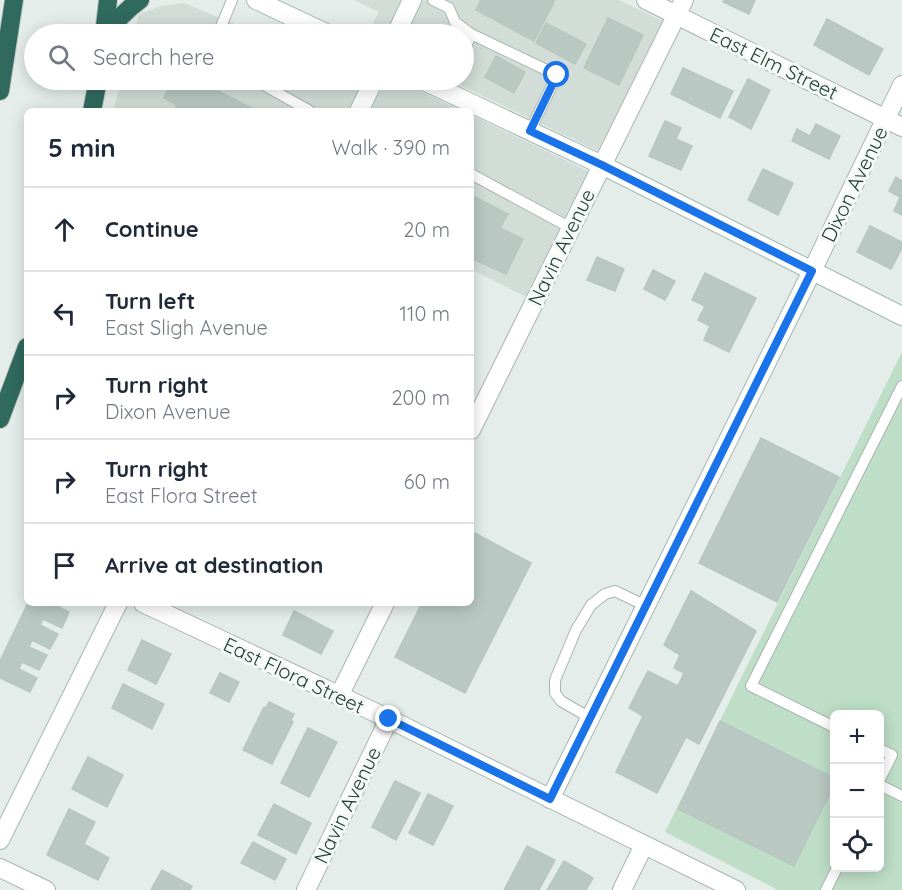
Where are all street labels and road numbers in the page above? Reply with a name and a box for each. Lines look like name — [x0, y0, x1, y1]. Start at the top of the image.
street label: East Elm Street — [706, 21, 842, 105]
street label: Dixon Avenue — [815, 122, 893, 246]
street label: Navin Avenue — [522, 185, 600, 309]
street label: East Flora Street — [220, 631, 369, 719]
street label: Navin Avenue — [308, 743, 386, 867]

